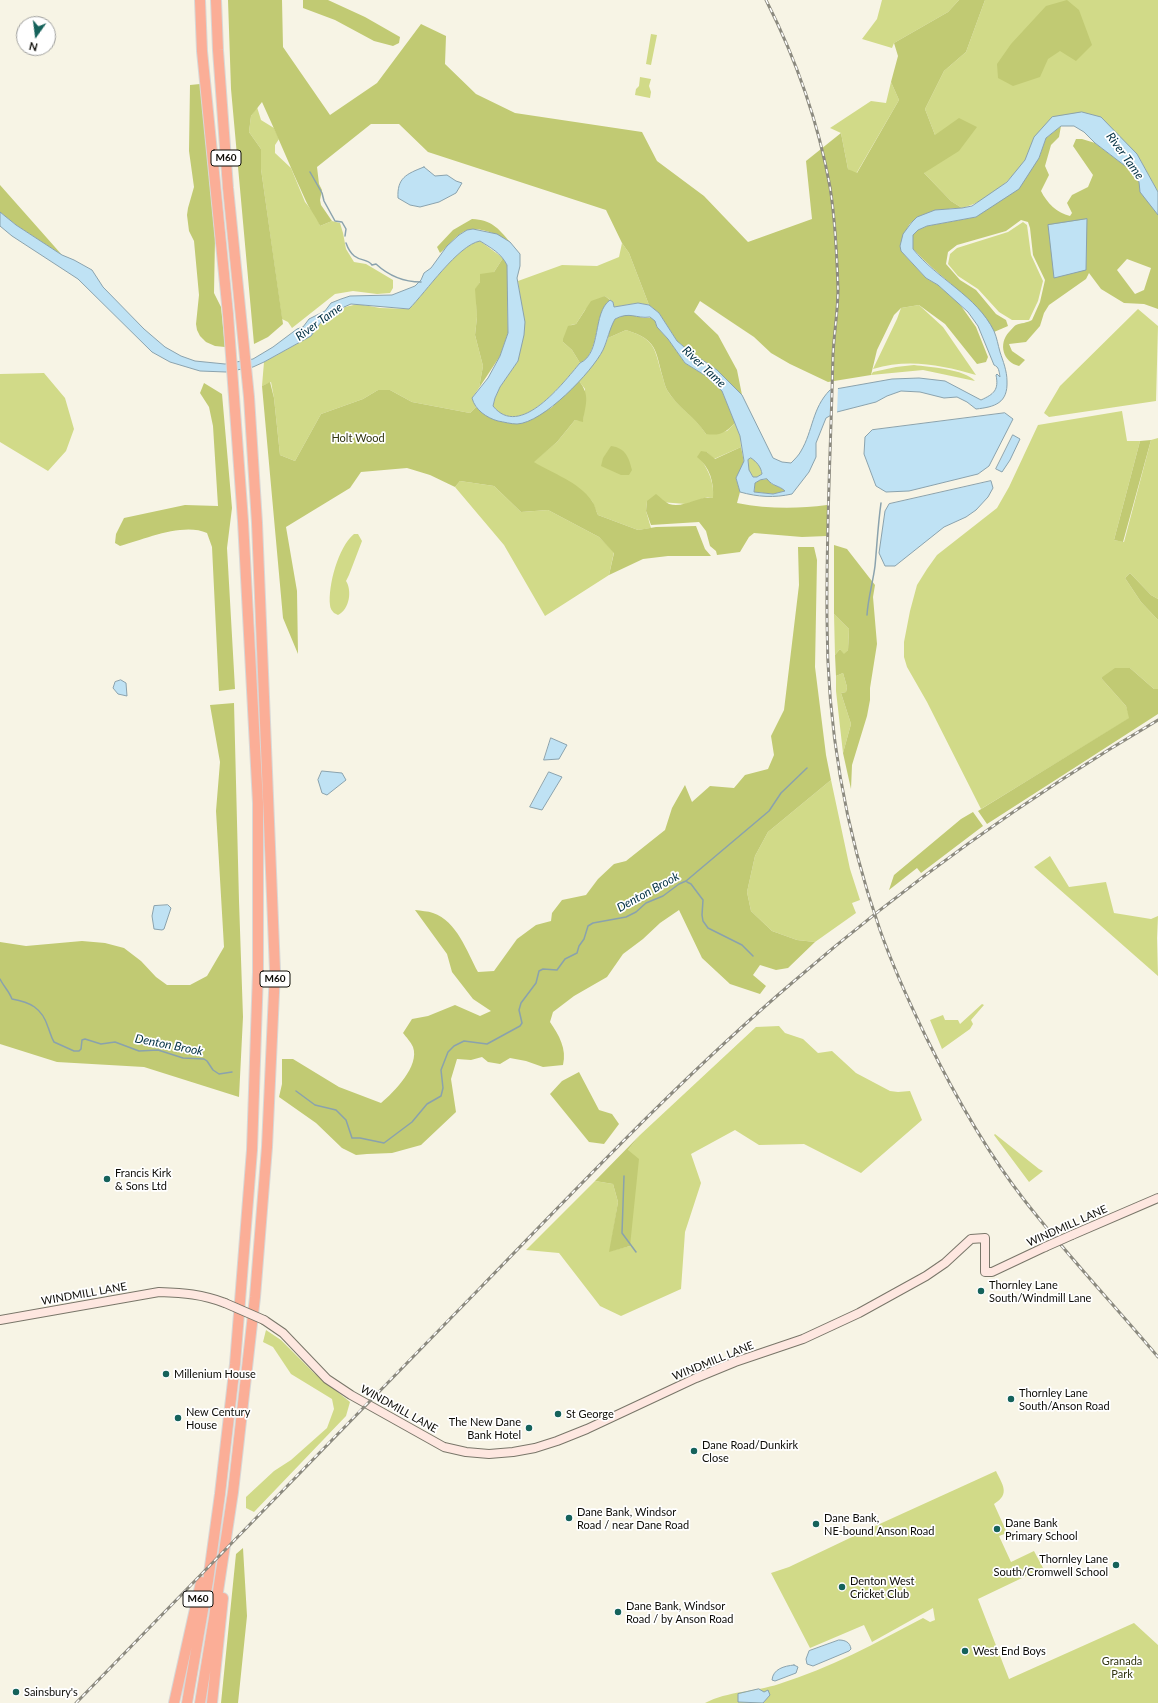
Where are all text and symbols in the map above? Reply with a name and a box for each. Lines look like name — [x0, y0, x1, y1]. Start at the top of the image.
north arrow — [16, 16, 56, 56]
text: N — [28, 40, 39, 54]
water label: River Tame — [1103, 130, 1147, 182]
road number: M60 — [211, 150, 241, 166]
water label: River Tame — [293, 300, 345, 344]
water label: River Tame — [679, 343, 729, 391]
park label: Holt Wood — [331, 431, 385, 445]
water label: Denton Brook — [614, 869, 682, 915]
road number: M60 — [260, 971, 290, 987]
water label: Denton Brook — [134, 1031, 204, 1059]
place label: Francis Kirk & Sons Ltd — [115, 1166, 171, 1192]
marker: Francis Kirk & Sons Ltd — [102, 1174, 112, 1184]
street label: WINDMILL LANE — [1025, 1202, 1109, 1250]
place label: Thornley Lane South/Windmill Lane — [989, 1278, 1091, 1304]
street label: WINDMILL LANE — [40, 1280, 128, 1308]
marker: Thornley Lane South/Windmill Lane — [976, 1286, 986, 1296]
street label: WINDMILL LANE — [670, 1339, 756, 1383]
place label: Millenium House — [174, 1367, 256, 1381]
marker: Millenium House — [161, 1369, 171, 1379]
street label: WINDMILL LANE — [358, 1382, 440, 1436]
place label: Thornley Lane South/Anson Road — [1019, 1386, 1110, 1412]
marker: Thornley Lane South/Anson Road — [1006, 1394, 1016, 1404]
place label: New Century House — [186, 1405, 250, 1431]
place label: St George — [566, 1407, 614, 1421]
marker: St George — [553, 1409, 563, 1419]
marker: New Century House — [173, 1413, 183, 1423]
place label: The New Dane Bank Hotel — [449, 1415, 521, 1441]
marker: The New Dane Bank Hotel — [524, 1423, 534, 1433]
place label: Dane Road/Dunkirk Close — [702, 1438, 798, 1464]
marker: Dane Road/Dunkirk Close — [689, 1446, 699, 1456]
place label: Dane Bank, Windsor Road / near Dane Road — [577, 1505, 689, 1531]
place label: Dane Bank, NE-bound Anson Road — [824, 1511, 934, 1537]
marker: Dane Bank, Windsor Road / near Dane Road — [564, 1513, 574, 1523]
place label: Dane Bank Primary School — [1005, 1516, 1078, 1542]
marker: Dane Bank, NE-bound Anson Road — [811, 1519, 821, 1529]
marker: Dane Bank Primary School — [992, 1524, 1002, 1534]
place label: Thornley Lane South/Cromwell School — [994, 1552, 1108, 1578]
marker: Thornley Lane South/Cromwell School — [1111, 1560, 1121, 1570]
place label: Denton West Cricket Club — [850, 1574, 915, 1600]
marker: Denton West Cricket Club — [837, 1582, 847, 1592]
road number: M60 — [183, 1591, 213, 1607]
place label: Dane Bank, Windsor Road / by Anson Road — [626, 1599, 733, 1625]
marker: Dane Bank, Windsor Road / by Anson Road — [613, 1607, 623, 1617]
place label: West End Boys — [973, 1644, 1046, 1658]
marker: West End Boys — [960, 1646, 970, 1656]
park label: Granada Park — [1102, 1654, 1142, 1680]
place label: Sainsbury's — [24, 1685, 78, 1699]
marker: Sainsbury's — [11, 1687, 21, 1697]

